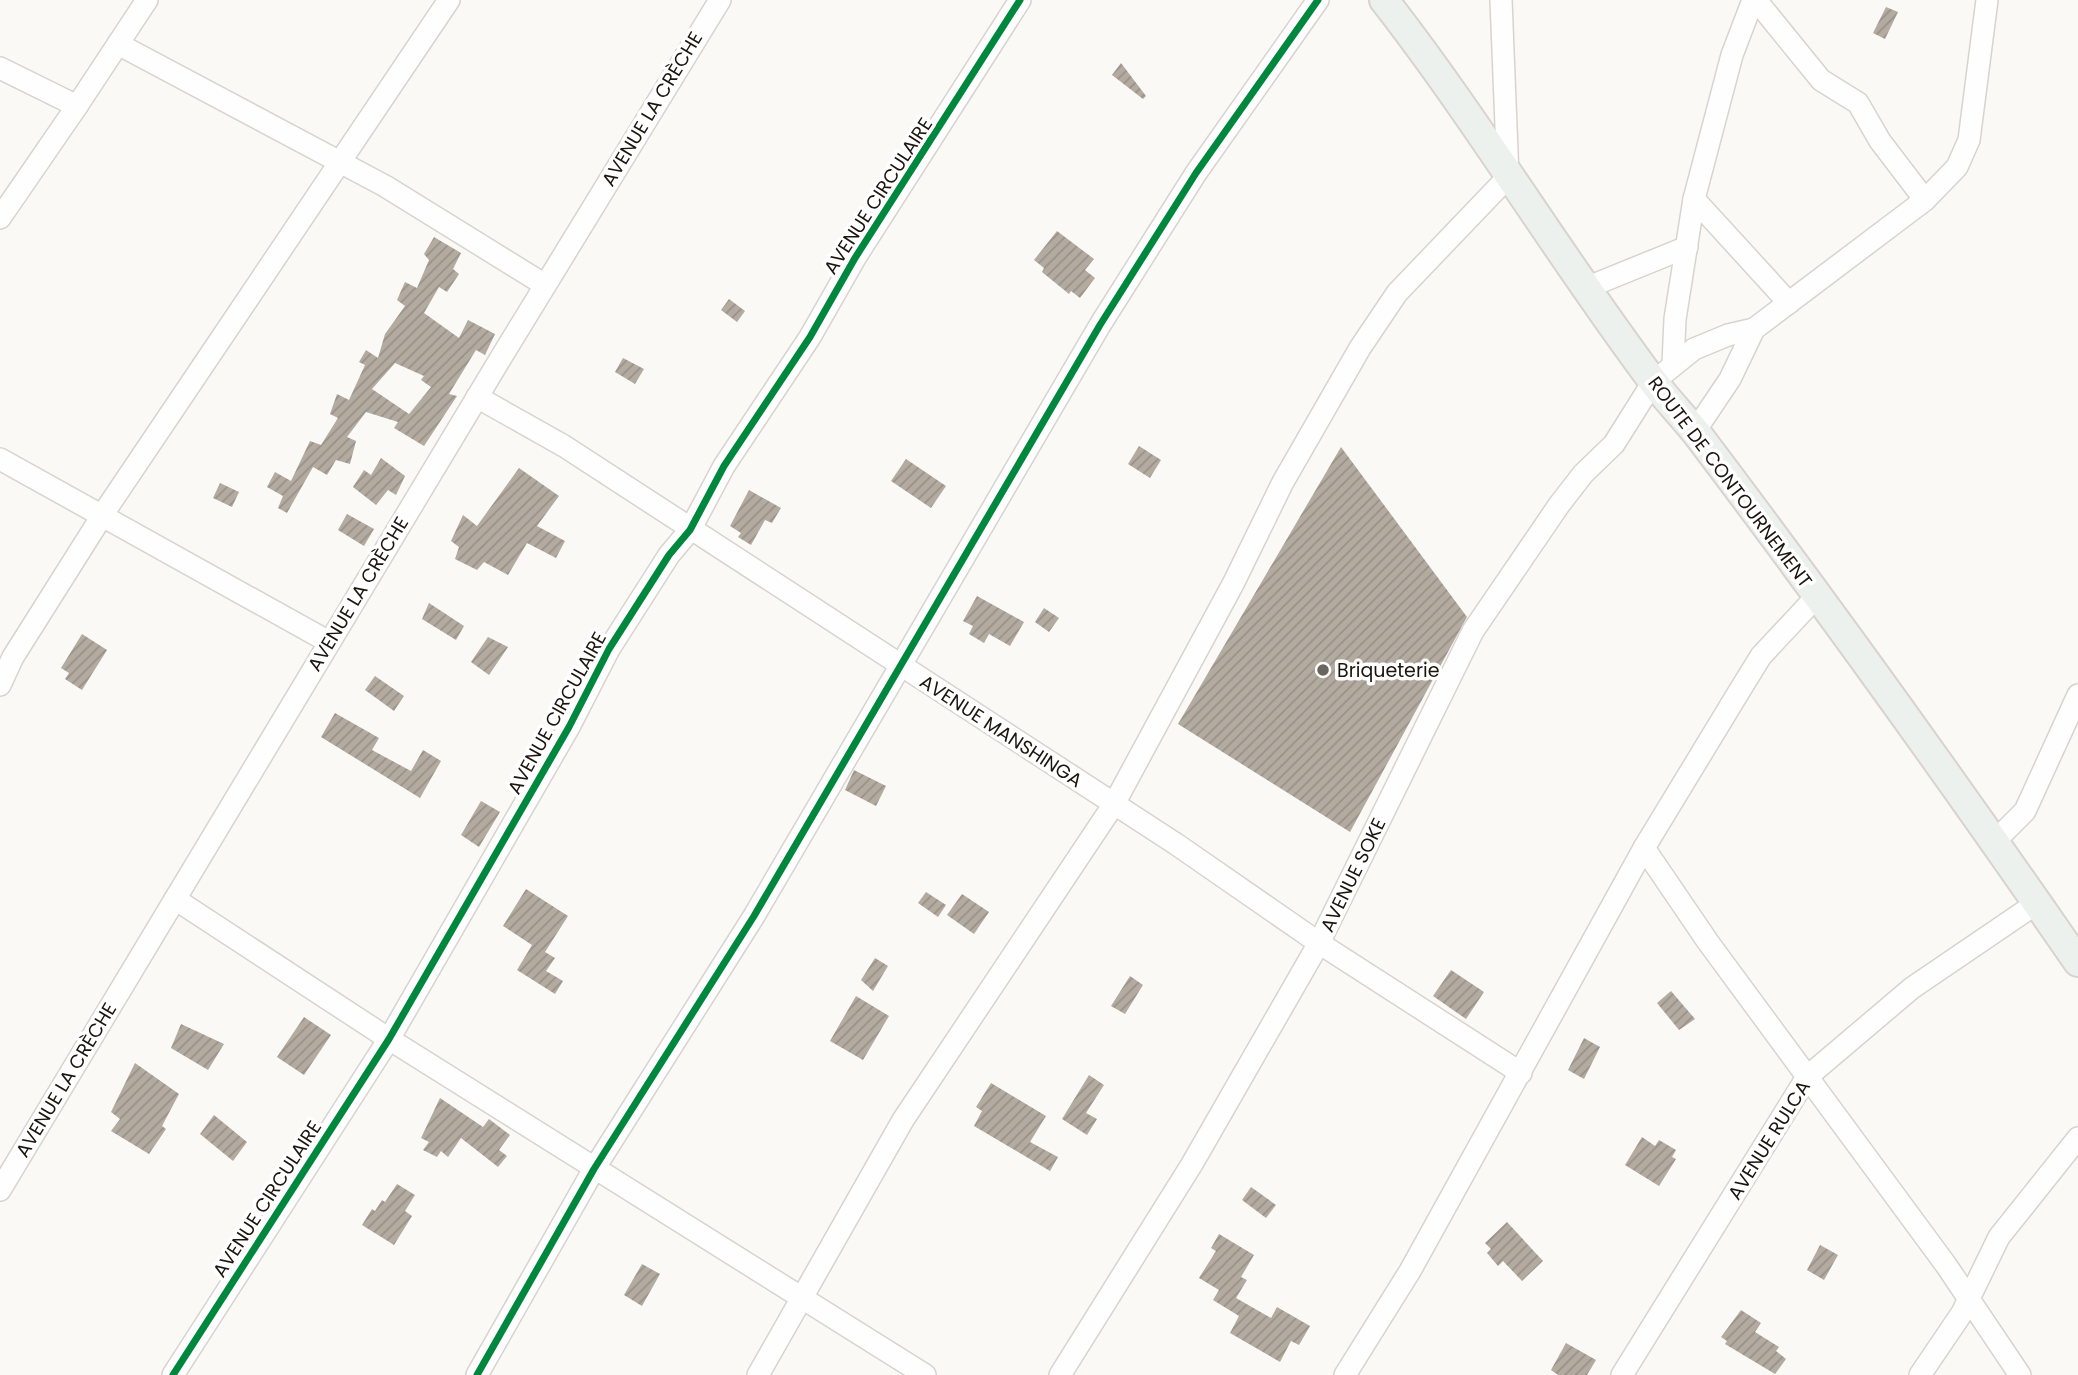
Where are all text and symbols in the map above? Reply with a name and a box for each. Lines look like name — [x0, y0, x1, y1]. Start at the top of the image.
street label: AVENUE LA CRÈCHE — [595, 27, 709, 191]
street label: AVENUE CIRCULAIRE — [817, 112, 939, 280]
street label: ROUTE DE CONTOURNEMENT — [1642, 371, 1818, 593]
street label: AVENUE LA CRÈCHE — [301, 512, 415, 676]
street label: AVENUE CIRCULAIRE — [501, 627, 613, 799]
place label: Briqueterie — [1337, 657, 1439, 684]
marker: Briqueterie — [1315, 662, 1331, 678]
street label: AVENUE MANSHINGA — [914, 668, 1088, 794]
street label: AVENUE SOKE — [1314, 814, 1392, 936]
street label: AVENUE LA CRÈCHE — [9, 998, 123, 1162]
street label: AVENUE RULCA — [1721, 1075, 1817, 1205]
street label: AVENUE CIRCULAIRE — [206, 1115, 328, 1283]

